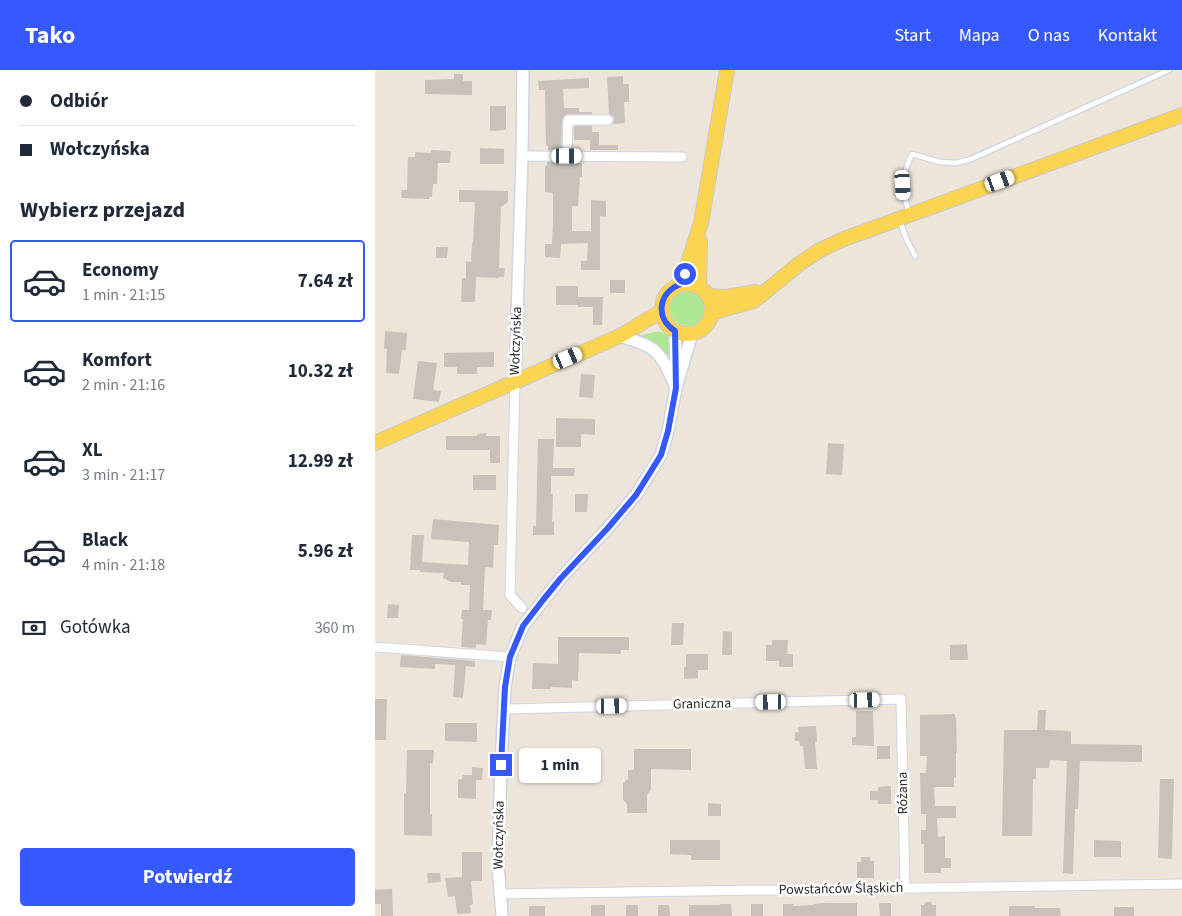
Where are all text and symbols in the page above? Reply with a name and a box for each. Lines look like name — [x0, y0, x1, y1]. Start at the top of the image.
text: Tako — [25, 18, 75, 53]
text: Start — [894, 23, 931, 48]
text: Mapa — [959, 23, 1000, 48]
text: O nas — [1028, 23, 1070, 48]
text: Kontakt — [1098, 23, 1157, 48]
text: Odbiór — [50, 88, 108, 115]
text: Wołczyńska — [50, 136, 150, 163]
car — [552, 149, 582, 164]
car — [983, 169, 1016, 193]
car — [894, 170, 911, 200]
text: Wybierz przejazd — [20, 194, 185, 226]
text: Economy — [82, 257, 159, 284]
icon: car — [22, 259, 67, 304]
route start — [674, 263, 696, 285]
text: 7.64 zł — [298, 268, 353, 295]
text: 1 min · 21:15 — [82, 284, 165, 306]
street label: Wołczyńska — [505, 306, 527, 376]
car — [551, 345, 584, 371]
text: Komfort — [82, 347, 152, 374]
icon: car — [22, 349, 67, 394]
text: 10.32 zł — [288, 358, 353, 385]
text: 2 min · 21:16 — [82, 374, 165, 396]
text: XL — [82, 437, 103, 464]
icon: car — [22, 439, 67, 484]
text: 12.99 zł — [288, 448, 353, 475]
text: 3 min · 21:17 — [82, 464, 165, 486]
text: Black — [82, 527, 128, 554]
icon: car — [22, 529, 67, 574]
text: 5.96 zł — [298, 538, 353, 565]
text: 4 min · 21:18 — [82, 554, 165, 576]
icon: cash — [20, 614, 48, 642]
text: Gotówka — [60, 614, 131, 641]
text: 360 m — [315, 617, 355, 639]
car — [849, 692, 880, 708]
street label: Graniczna — [673, 693, 731, 715]
car — [755, 694, 786, 710]
car — [596, 698, 627, 714]
callout: 1 min — [519, 748, 601, 782]
route end — [490, 754, 512, 776]
text: 1 min — [541, 754, 579, 776]
street label: Różana — [893, 771, 913, 815]
street label: Wołczyńska — [488, 800, 510, 870]
button: Potwierdź — [20, 848, 355, 906]
street label: Powstańców Śląskich — [778, 878, 904, 900]

